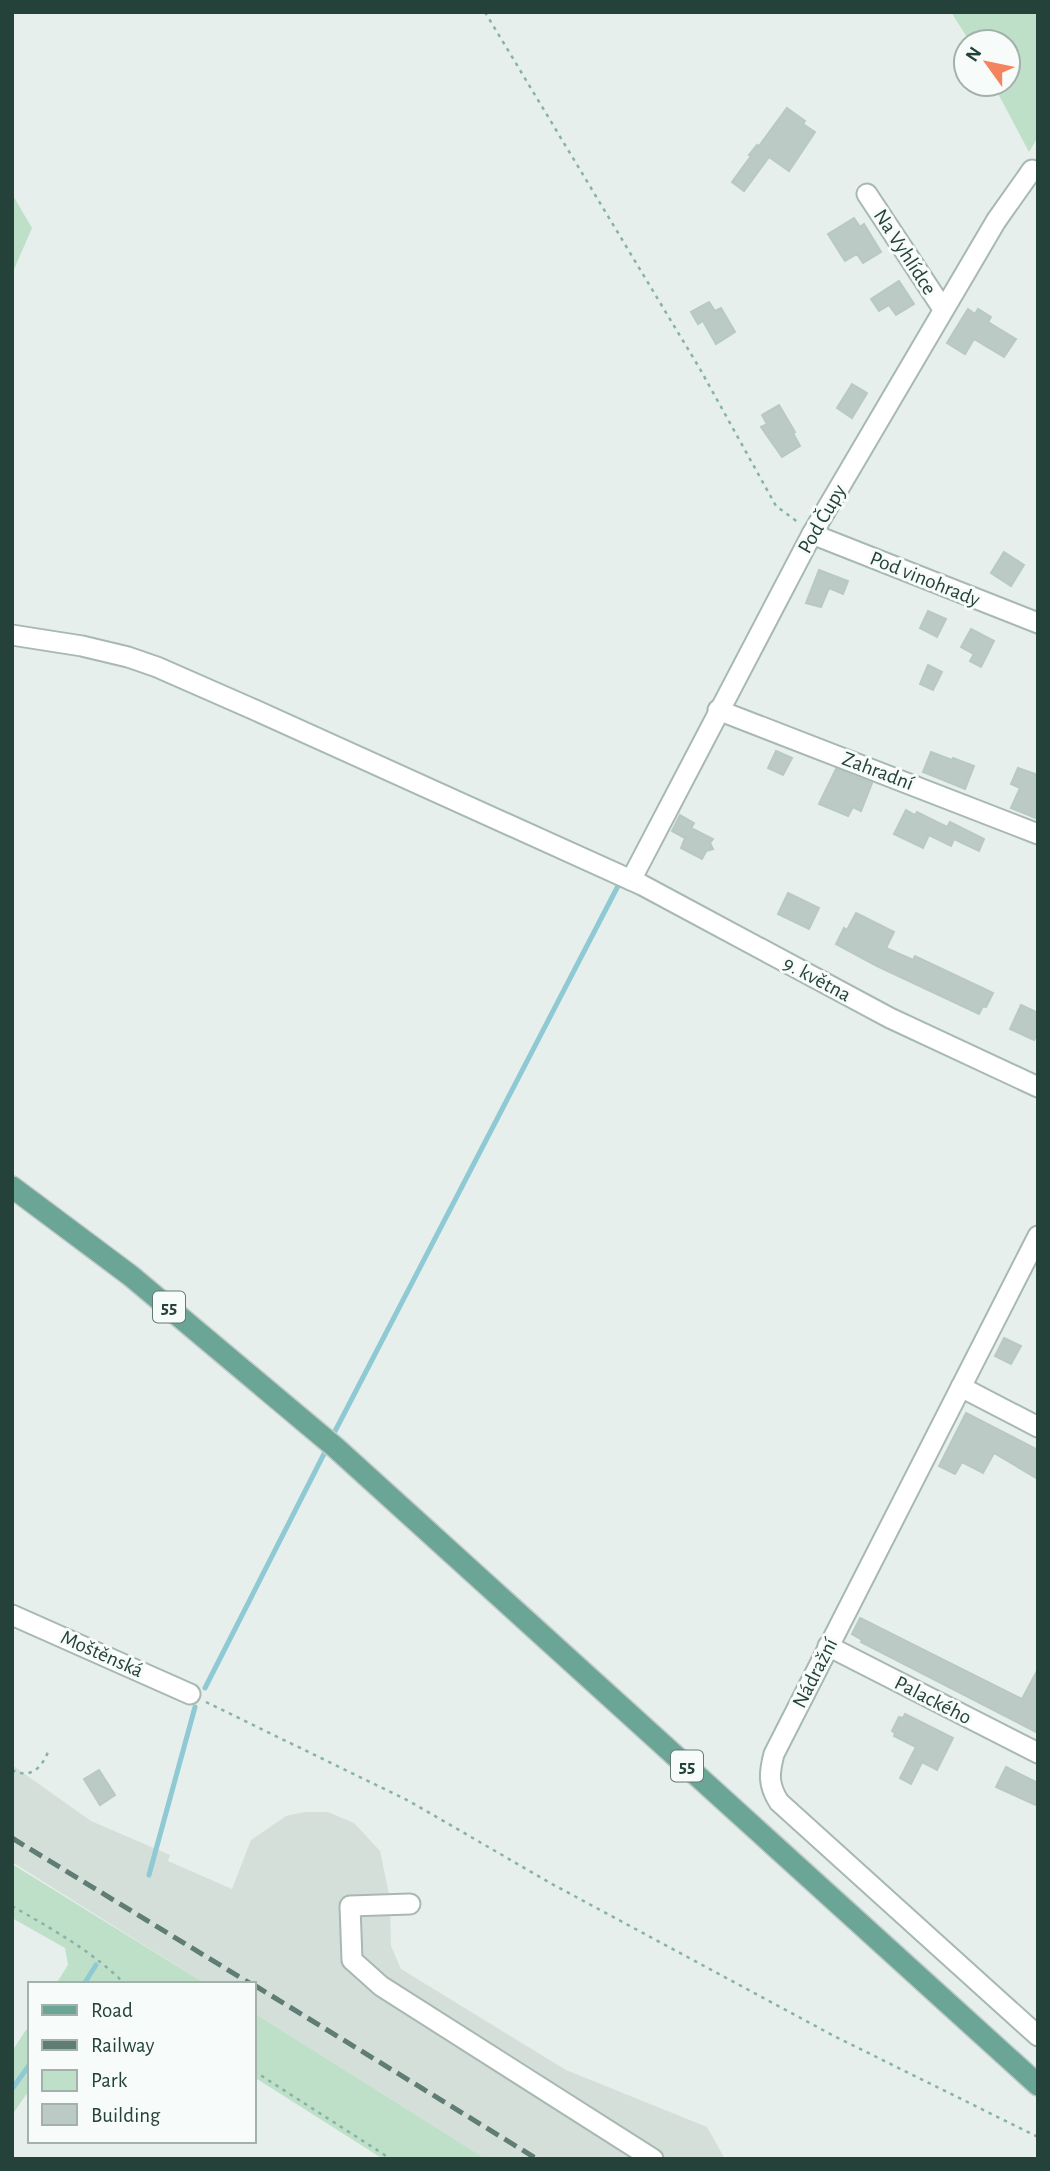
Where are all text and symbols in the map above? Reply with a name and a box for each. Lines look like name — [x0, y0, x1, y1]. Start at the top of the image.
north arrow — [952, 28, 1022, 98]
text: N — [962, 44, 986, 65]
street label: Na Vyhlídce — [870, 206, 940, 298]
street label: Pod Čupy — [792, 480, 850, 557]
street label: Pod vinohrady — [867, 547, 983, 611]
street label: Zahradní — [839, 748, 917, 794]
street label: 9. května — [780, 953, 855, 1006]
road number: 55 — [153, 1292, 185, 1322]
street label: Moštěnská — [58, 1627, 147, 1682]
street label: Nádražní — [789, 1634, 842, 1711]
street label: Palackého — [891, 1672, 975, 1728]
road number: 55 — [671, 1750, 703, 1782]
legend — [28, 1982, 256, 2143]
text: Road — [91, 2000, 133, 2021]
text: Railway — [91, 2035, 154, 2056]
text: Park — [91, 2070, 128, 2091]
text: Building — [91, 2105, 161, 2126]

